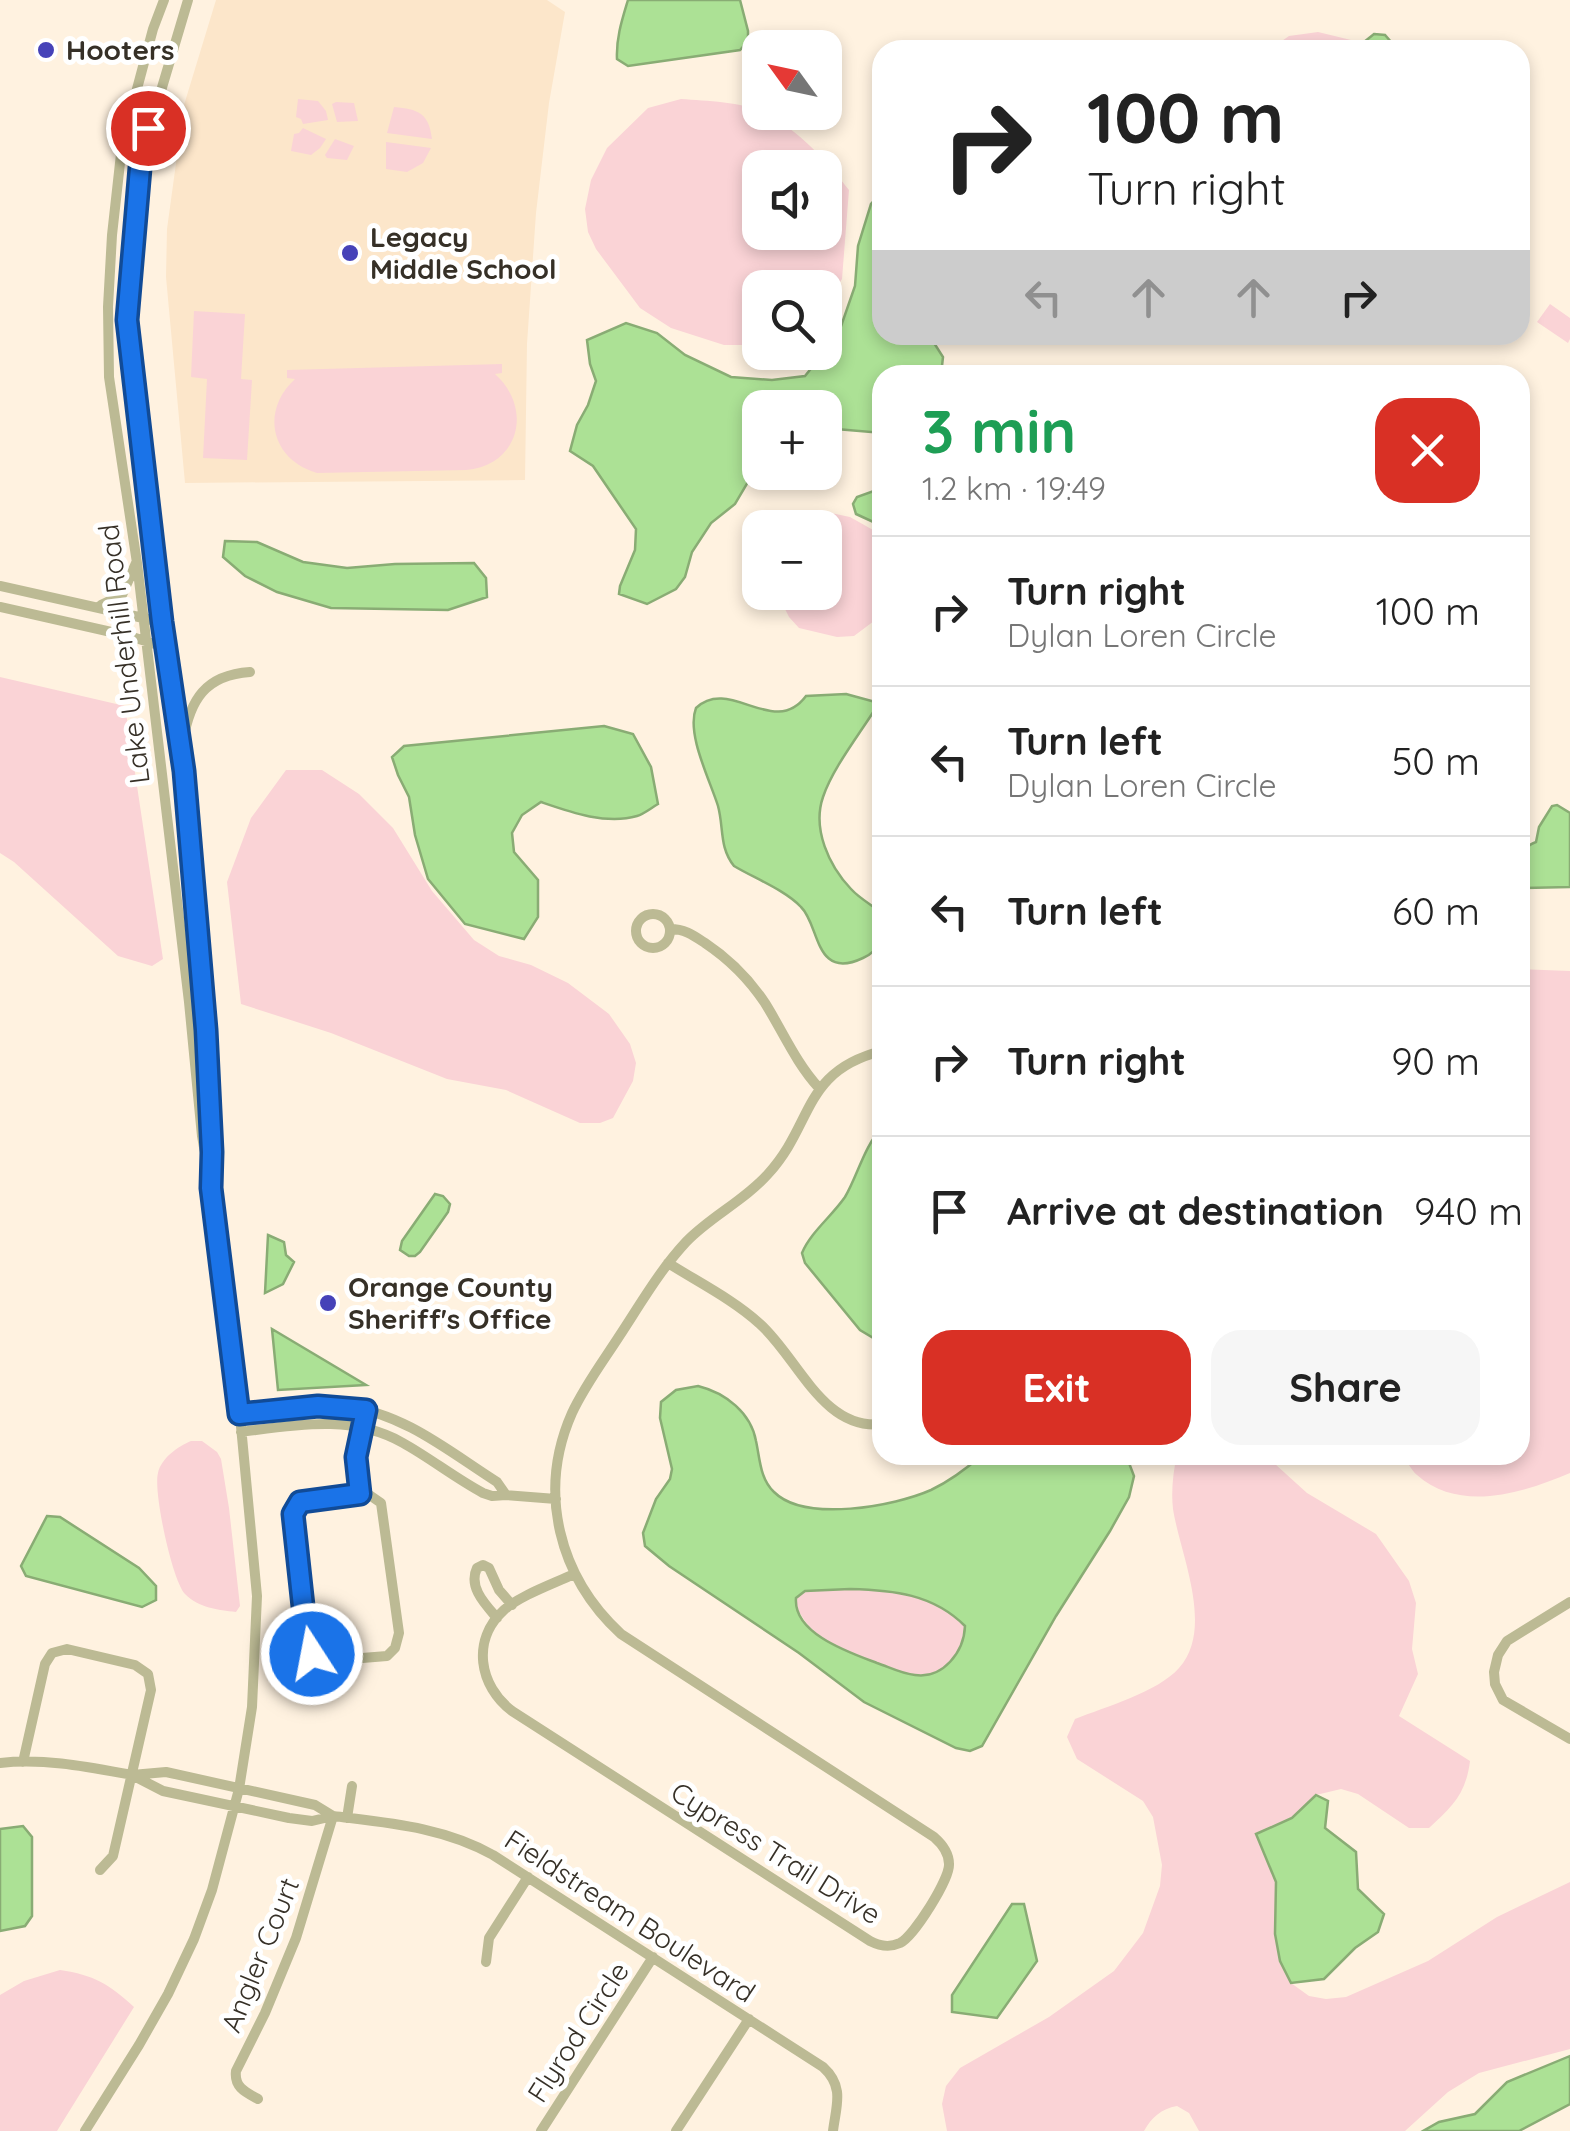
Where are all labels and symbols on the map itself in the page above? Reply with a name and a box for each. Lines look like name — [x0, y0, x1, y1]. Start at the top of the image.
north arrow — [742, 30, 842, 130]
place label: Hooters — [66, 32, 175, 67]
marker: Hooters — [35, 39, 57, 61]
pin — [106, 86, 191, 171]
place label: Legacy Middle School — [370, 219, 557, 286]
marker: Legacy Middle School — [339, 242, 361, 264]
street label: Lake Underhill Road — [90, 522, 157, 786]
place label: Orange County Sheriff's Office — [348, 1269, 553, 1336]
marker: Orange County Sheriff's Office — [317, 1292, 339, 1314]
position arrow — [260, 1602, 364, 1706]
street label: Cypress Trail Drive — [665, 1774, 888, 1931]
street label: Fieldstream Boulevard — [499, 1822, 762, 2010]
street label: Angler Court — [213, 1872, 306, 2037]
street label: Flyrod Circle — [519, 1955, 636, 2109]

